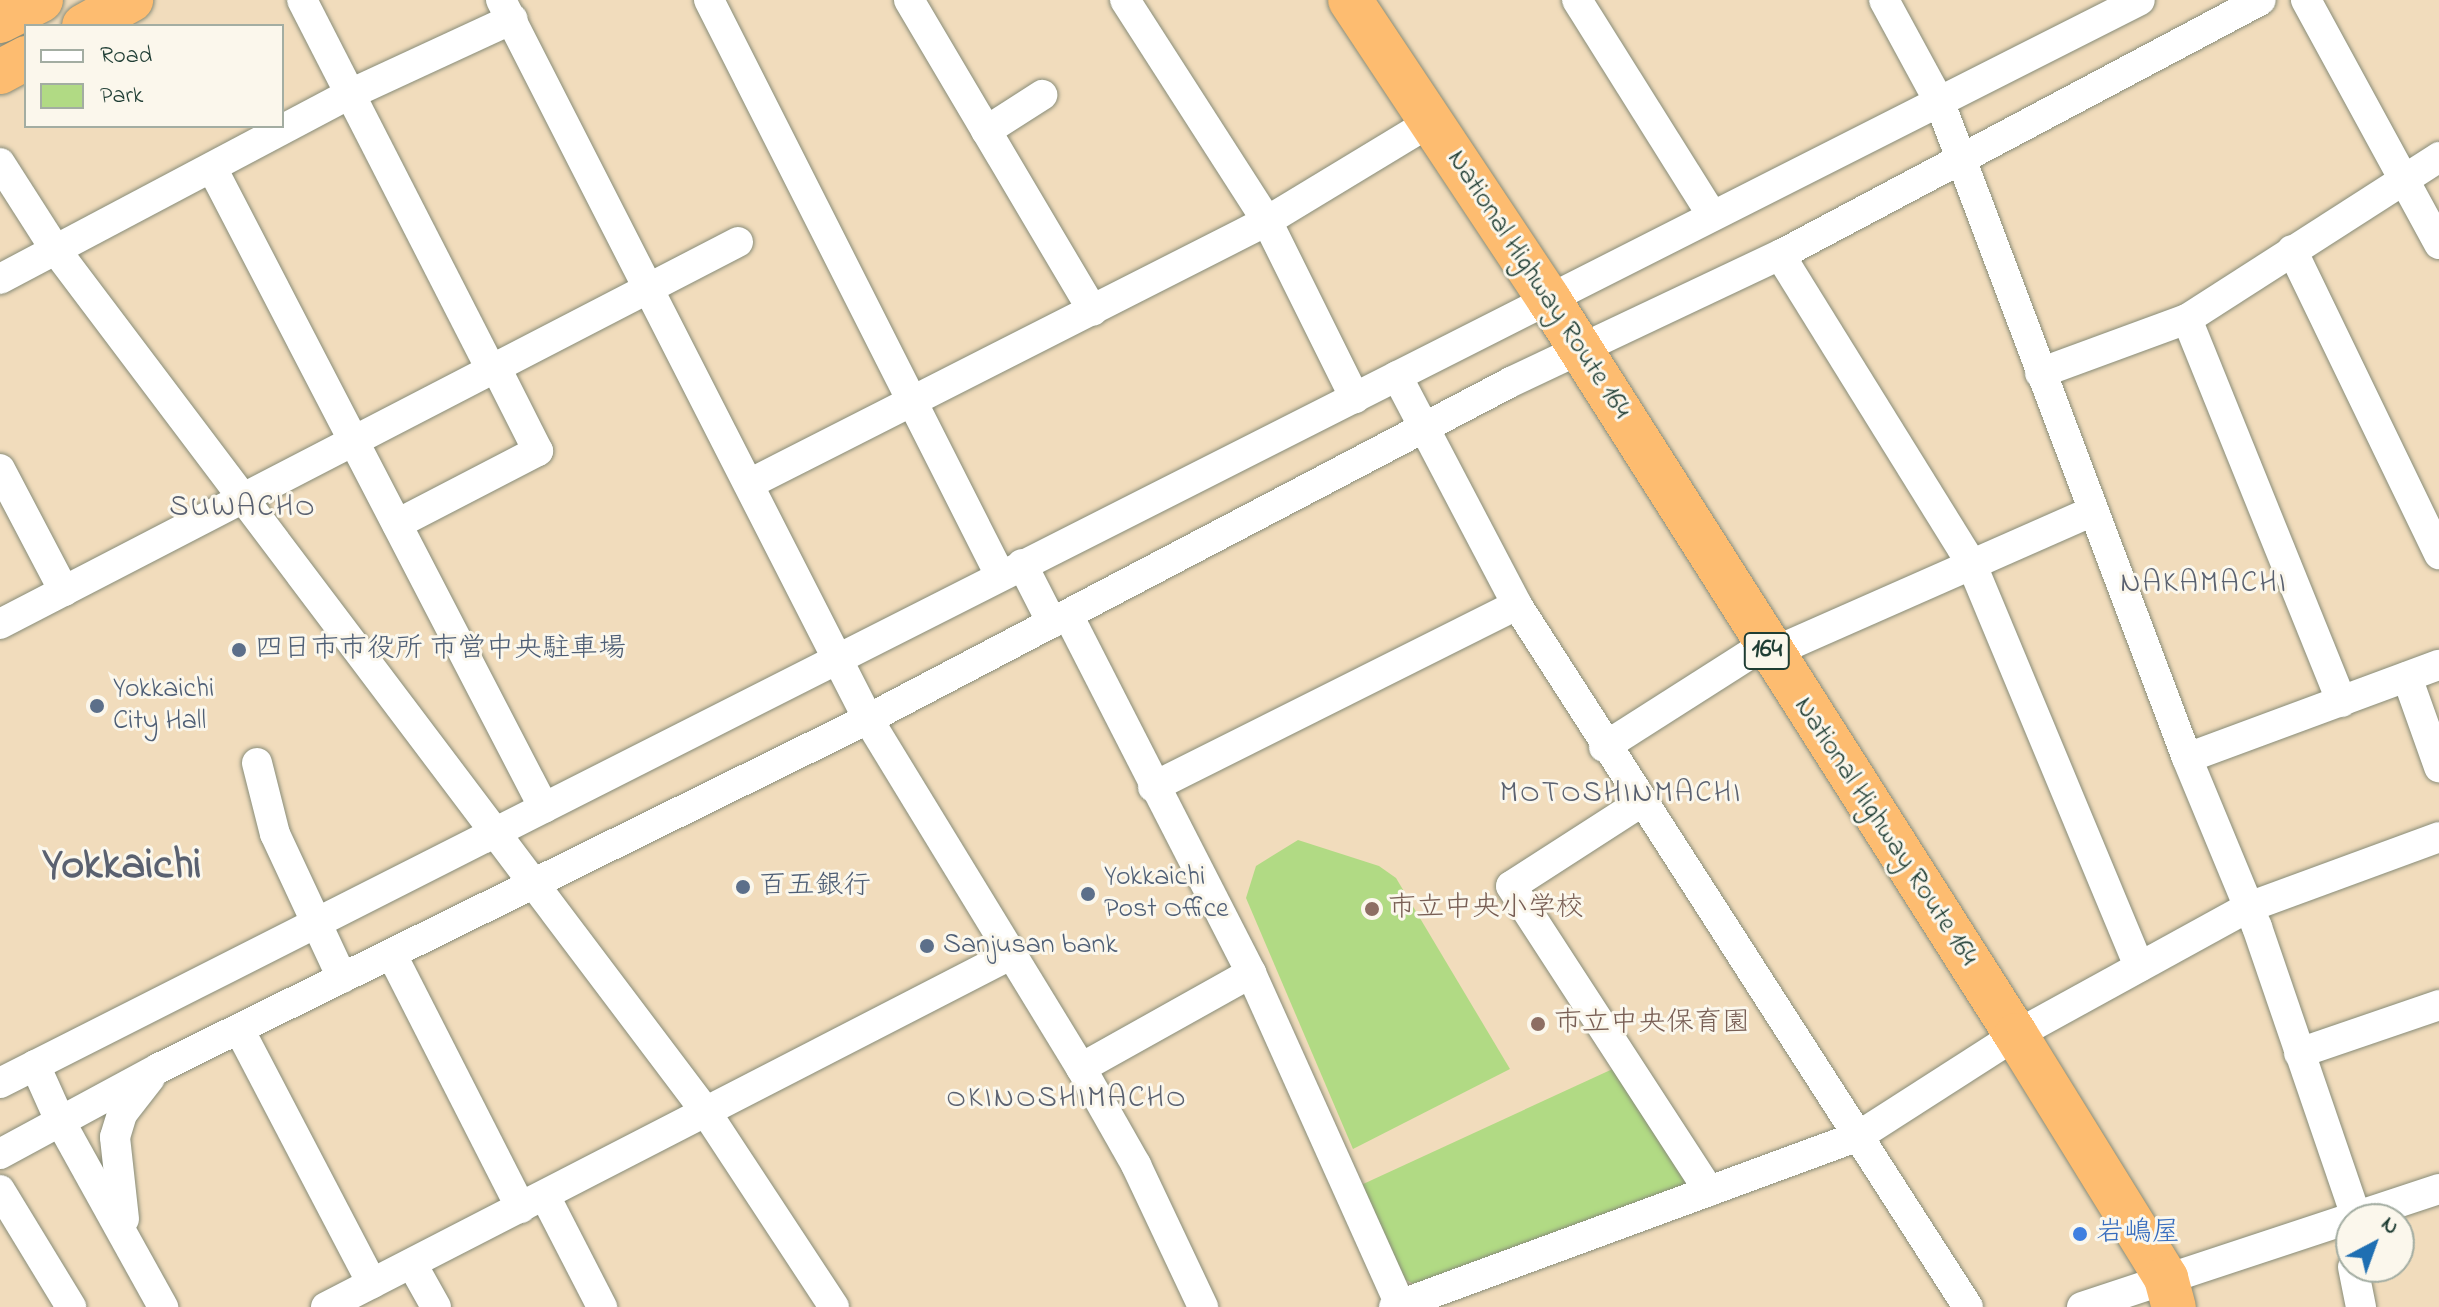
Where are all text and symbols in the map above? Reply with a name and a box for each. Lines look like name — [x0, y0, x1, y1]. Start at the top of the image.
legend — [24, 24, 284, 128]
text: Road — [100, 39, 152, 74]
text: Park — [100, 79, 143, 114]
street label: National Highway Route 164 — [1439, 144, 1637, 426]
district label: SUWACHO — [169, 490, 317, 526]
district label: NAKAMACHI — [2120, 566, 2288, 602]
road number: 164 — [1743, 629, 1791, 673]
place label: 四日市市役所 市営中央駐車場 — [255, 633, 626, 667]
marker: 四日市市役所 市営中央駐車場 — [230, 641, 248, 659]
place label: Yokkaichi City Hall — [113, 673, 214, 739]
street label: National Highway Route 164 — [1786, 691, 1984, 973]
marker: Yokkaichi City Hall — [88, 697, 106, 715]
district label: MOTOSHINMACHI — [1500, 776, 1742, 812]
district label: Yokkaichi — [42, 840, 202, 892]
place label: Yokkaichi Post Office — [1104, 861, 1229, 927]
place label: 百五銀行 — [759, 870, 871, 904]
marker: 百五銀行 — [734, 878, 752, 896]
marker: Yokkaichi Post Office — [1079, 885, 1097, 903]
place label: 市立中央小学校 — [1388, 892, 1584, 926]
marker: 市立中央小学校 — [1363, 900, 1381, 918]
place label: Sanjusan bank — [943, 929, 1118, 963]
marker: Sanjusan bank — [918, 937, 936, 955]
place label: 市立中央保育園 — [1554, 1007, 1750, 1041]
marker: 市立中央保育園 — [1529, 1015, 1547, 1033]
district label: OKINOSHIMACHO — [946, 1081, 1188, 1117]
north arrow — [2335, 1203, 2415, 1283]
text: N — [2373, 1209, 2406, 1243]
place label: 岩嶋屋 — [2096, 1217, 2180, 1251]
marker: 岩嶋屋 — [2071, 1225, 2089, 1243]

